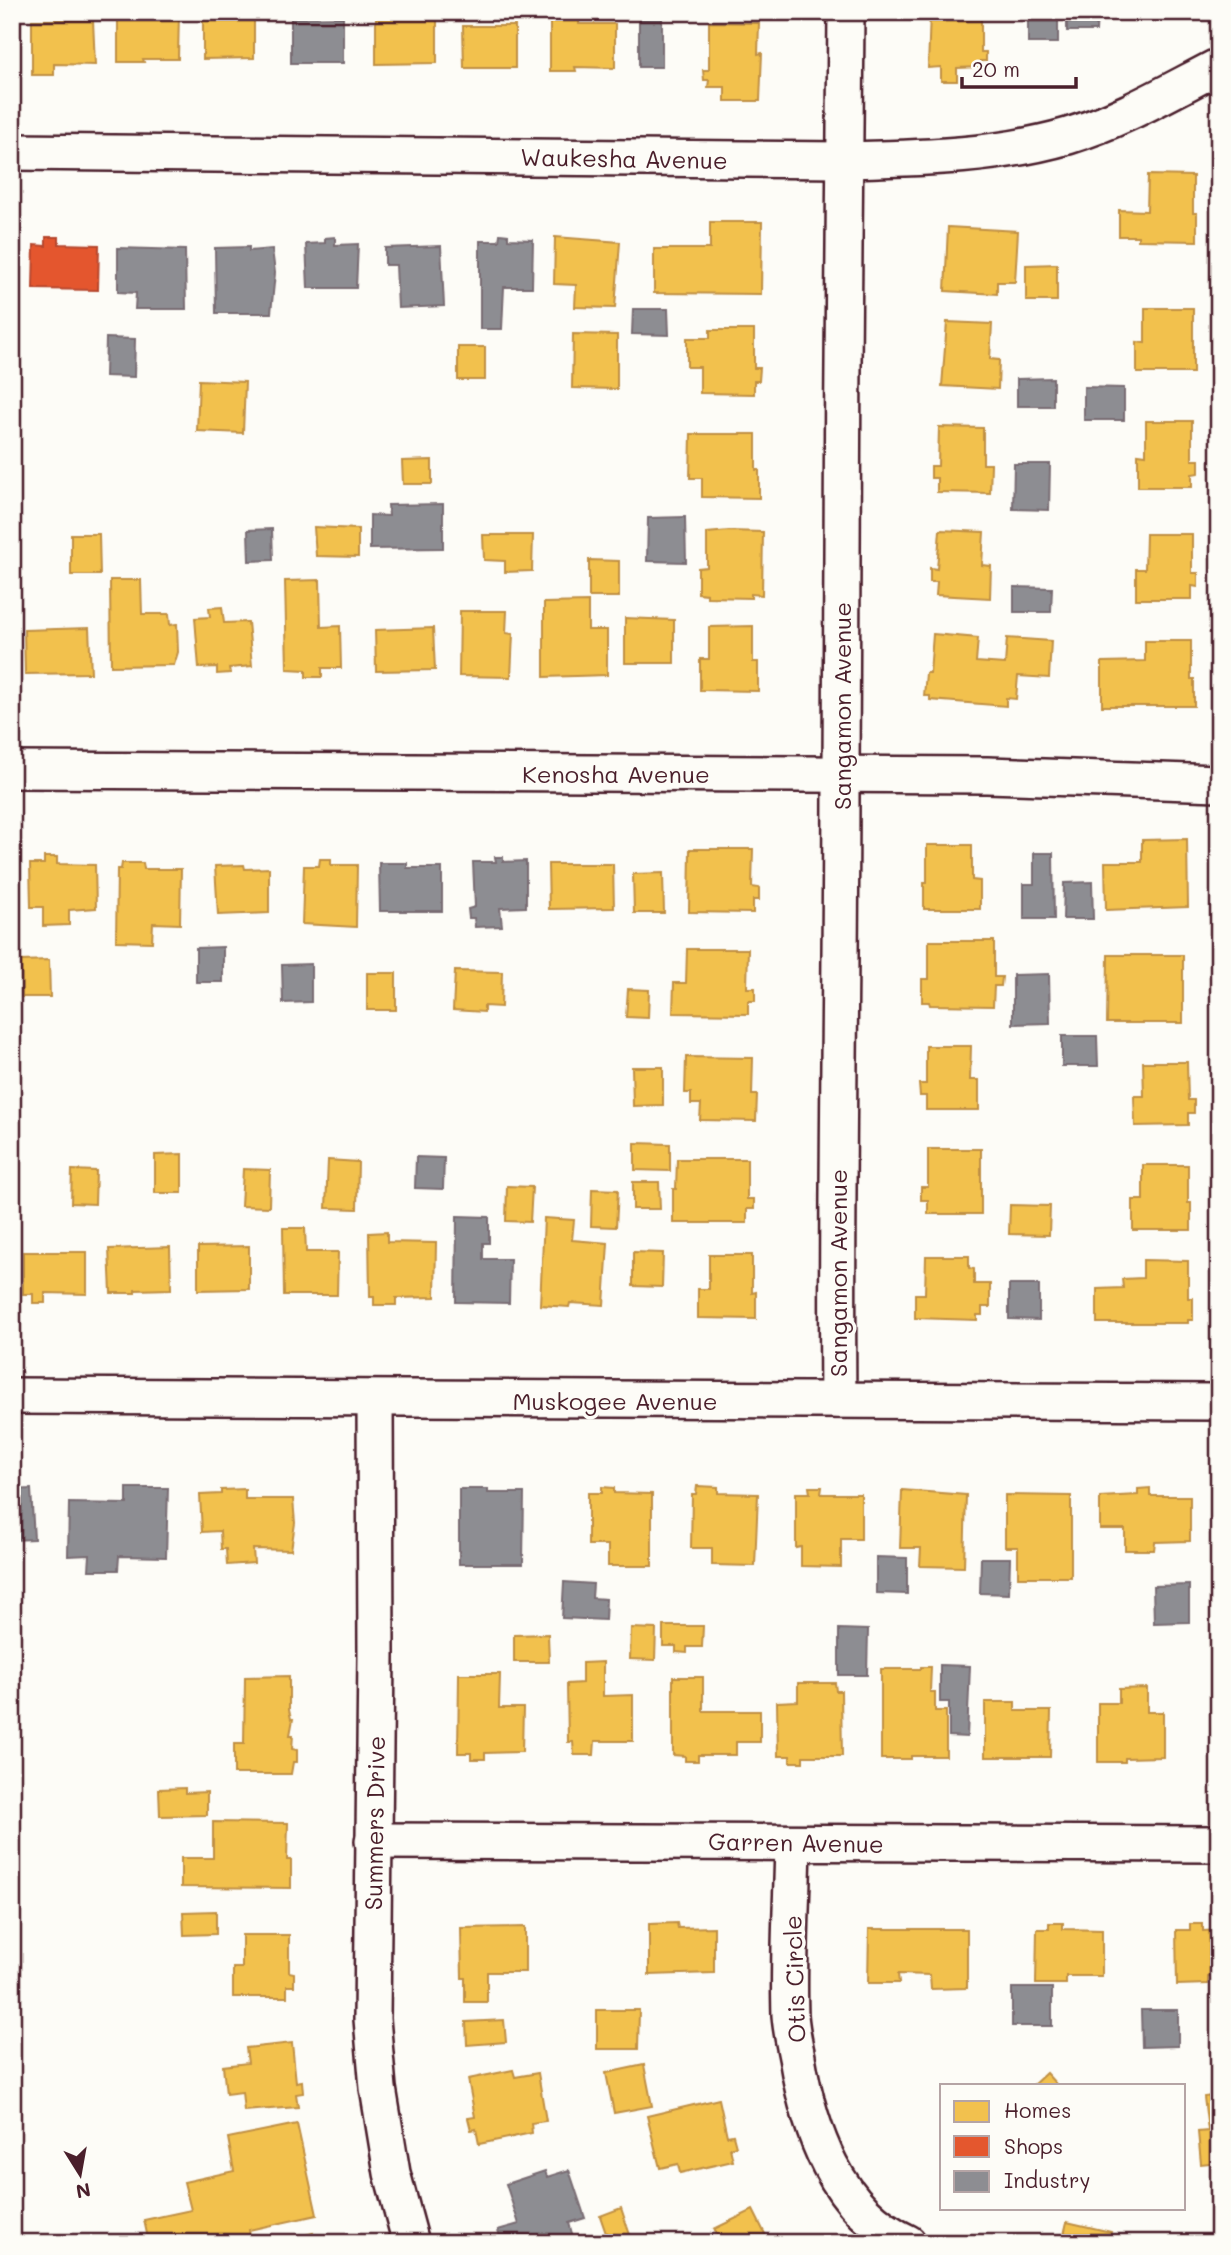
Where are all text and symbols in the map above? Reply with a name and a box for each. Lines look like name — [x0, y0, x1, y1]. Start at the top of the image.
scale bar — [962, 46, 1075, 90]
text: 20 m — [972, 55, 1020, 82]
street label: Waukesha Avenue — [520, 141, 728, 175]
street label: Sangamon Avenue — [826, 602, 857, 810]
street label: Kenosha Avenue — [522, 758, 710, 789]
street label: Sangamon Avenue — [822, 1169, 853, 1377]
street label: Muskogee Avenue — [512, 1385, 718, 1416]
street label: Summers Drive — [357, 1735, 391, 1911]
street label: Garren Avenue — [708, 1825, 884, 1859]
street label: Otis Circle — [776, 1915, 812, 2043]
legend — [940, 2084, 1186, 2210]
text: Homes — [1004, 2096, 1071, 2123]
text: Shops — [1004, 2132, 1063, 2159]
north arrow — [46, 2140, 116, 2210]
text: Industry — [1004, 2166, 1091, 2193]
text: N — [74, 2178, 93, 2205]

